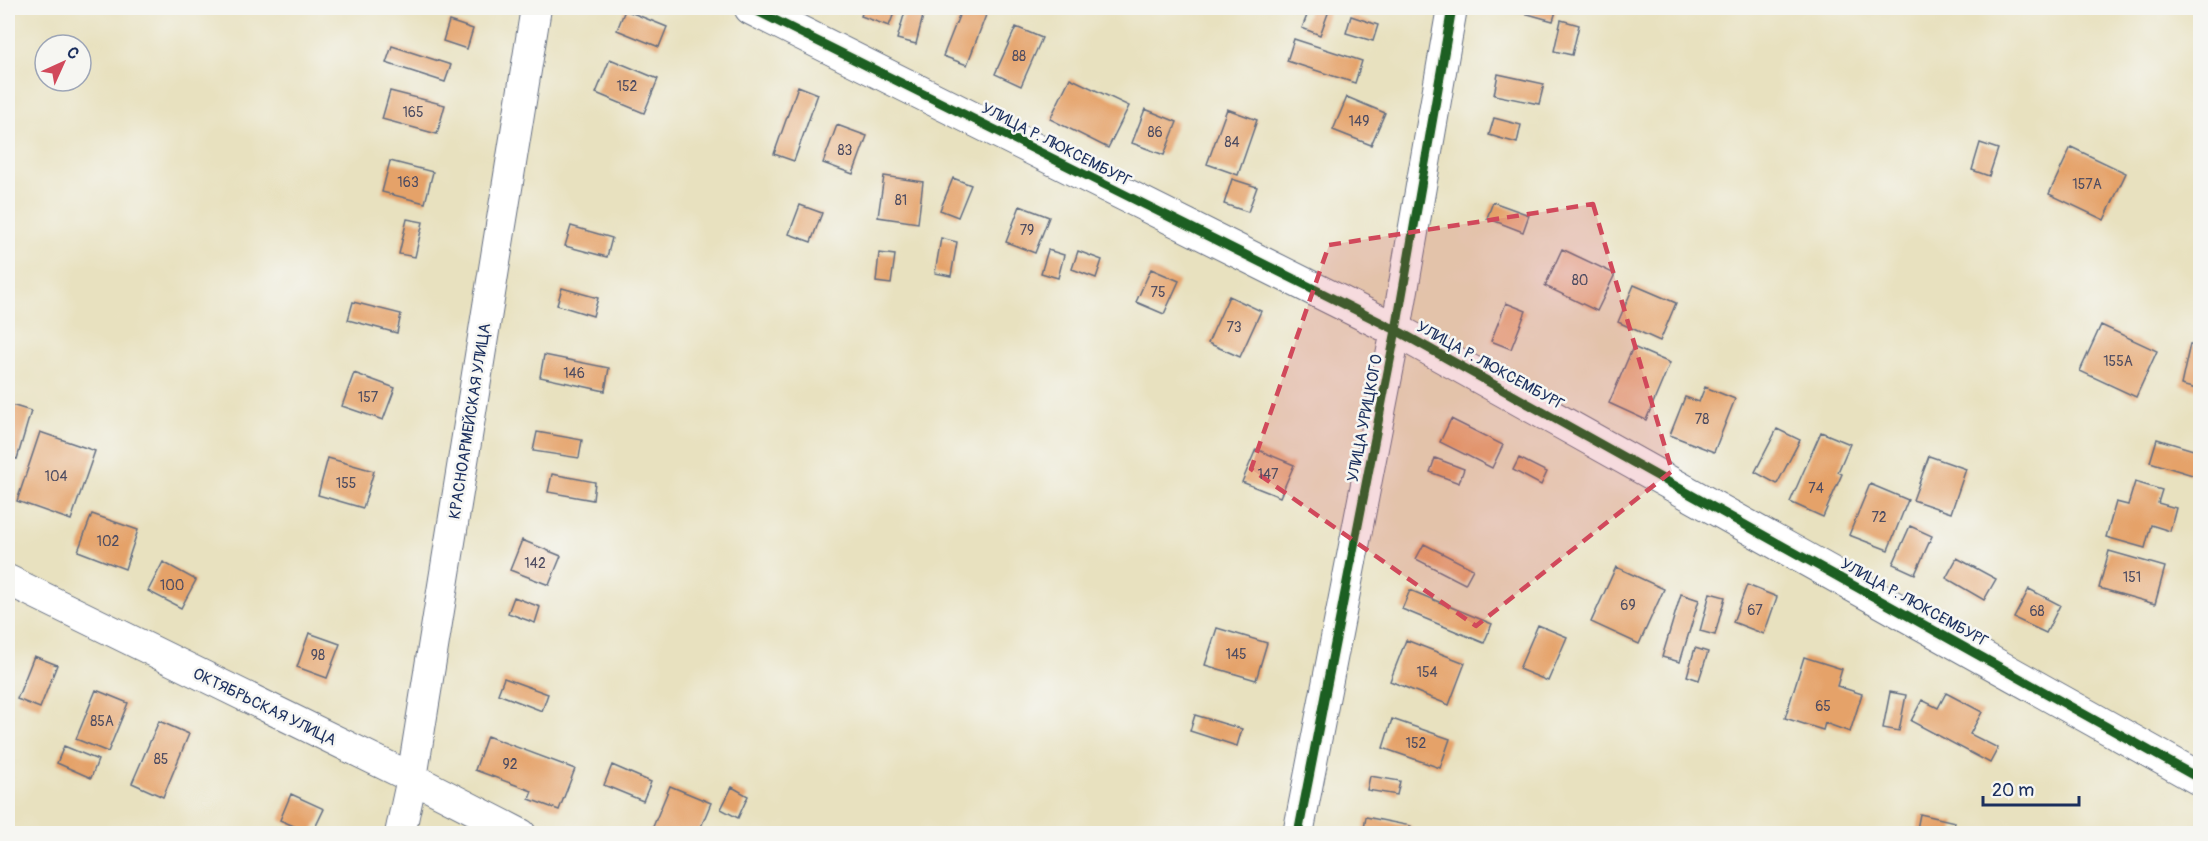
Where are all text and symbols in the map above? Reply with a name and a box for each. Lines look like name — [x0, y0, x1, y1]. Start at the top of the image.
north arrow — [33, 33, 93, 93]
text: С — [62, 43, 84, 64]
house number: 88 — [1012, 48, 1026, 65]
house number: 152 — [617, 78, 638, 95]
street label: УЛИЦА Р. ЛЮКСЕМБУРГ — [978, 98, 1135, 191]
house number: 165 — [402, 104, 424, 121]
house number: 149 — [1349, 113, 1369, 130]
house number: 86 — [1147, 124, 1163, 141]
house number: 84 — [1224, 134, 1240, 151]
house number: 83 — [838, 142, 853, 159]
house number: 163 — [397, 174, 419, 191]
house number: 157А — [2072, 176, 2102, 193]
house number: 81 — [895, 192, 907, 209]
house number: 79 — [1020, 222, 1034, 239]
house number: 80 — [1572, 272, 1588, 289]
house number: 75 — [1151, 284, 1166, 301]
street label: УЛИЦА Р. ЛЮКСЕМБУРГ — [1413, 317, 1568, 415]
house number: 73 — [1226, 319, 1242, 336]
street label: КРАСНОАРМЕЙСКАЯ УЛИЦА — [445, 322, 495, 521]
street label: УЛИЦА УРИЦКОГО — [1343, 353, 1387, 484]
house number: 155А — [2103, 353, 2133, 370]
house number: 146 — [563, 365, 585, 382]
house number: 157 — [358, 389, 379, 406]
house number: 78 — [1695, 411, 1709, 428]
house number: 147 — [1258, 466, 1279, 483]
house number: 104 — [44, 468, 68, 485]
house number: 155 — [336, 475, 356, 492]
house number: 74 — [1808, 480, 1824, 497]
house number: 72 — [1871, 509, 1887, 526]
house number: 102 — [97, 533, 120, 550]
street label: УЛИЦА Р. ЛЮКСЕМБУРГ — [1837, 554, 1992, 652]
house number: 142 — [524, 555, 546, 572]
house number: 151 — [2123, 569, 2141, 586]
house number: 100 — [160, 577, 184, 594]
house number: 69 — [1620, 597, 1636, 614]
house number: 67 — [1747, 602, 1763, 619]
house number: 68 — [2029, 603, 2045, 620]
house number: 145 — [1225, 646, 1247, 663]
house number: 98 — [311, 647, 325, 664]
street label: ОКТЯБРЬСКАЯ УЛИЦА — [189, 663, 340, 750]
house number: 154 — [1416, 664, 1438, 681]
house number: 65 — [1815, 698, 1831, 715]
house number: 85А — [90, 713, 114, 730]
house number: 152 — [1406, 735, 1427, 752]
house number: 85 — [154, 751, 168, 768]
house number: 92 — [502, 756, 518, 773]
scale bar — [1983, 769, 2079, 807]
text: 20 m — [1992, 779, 2034, 802]

